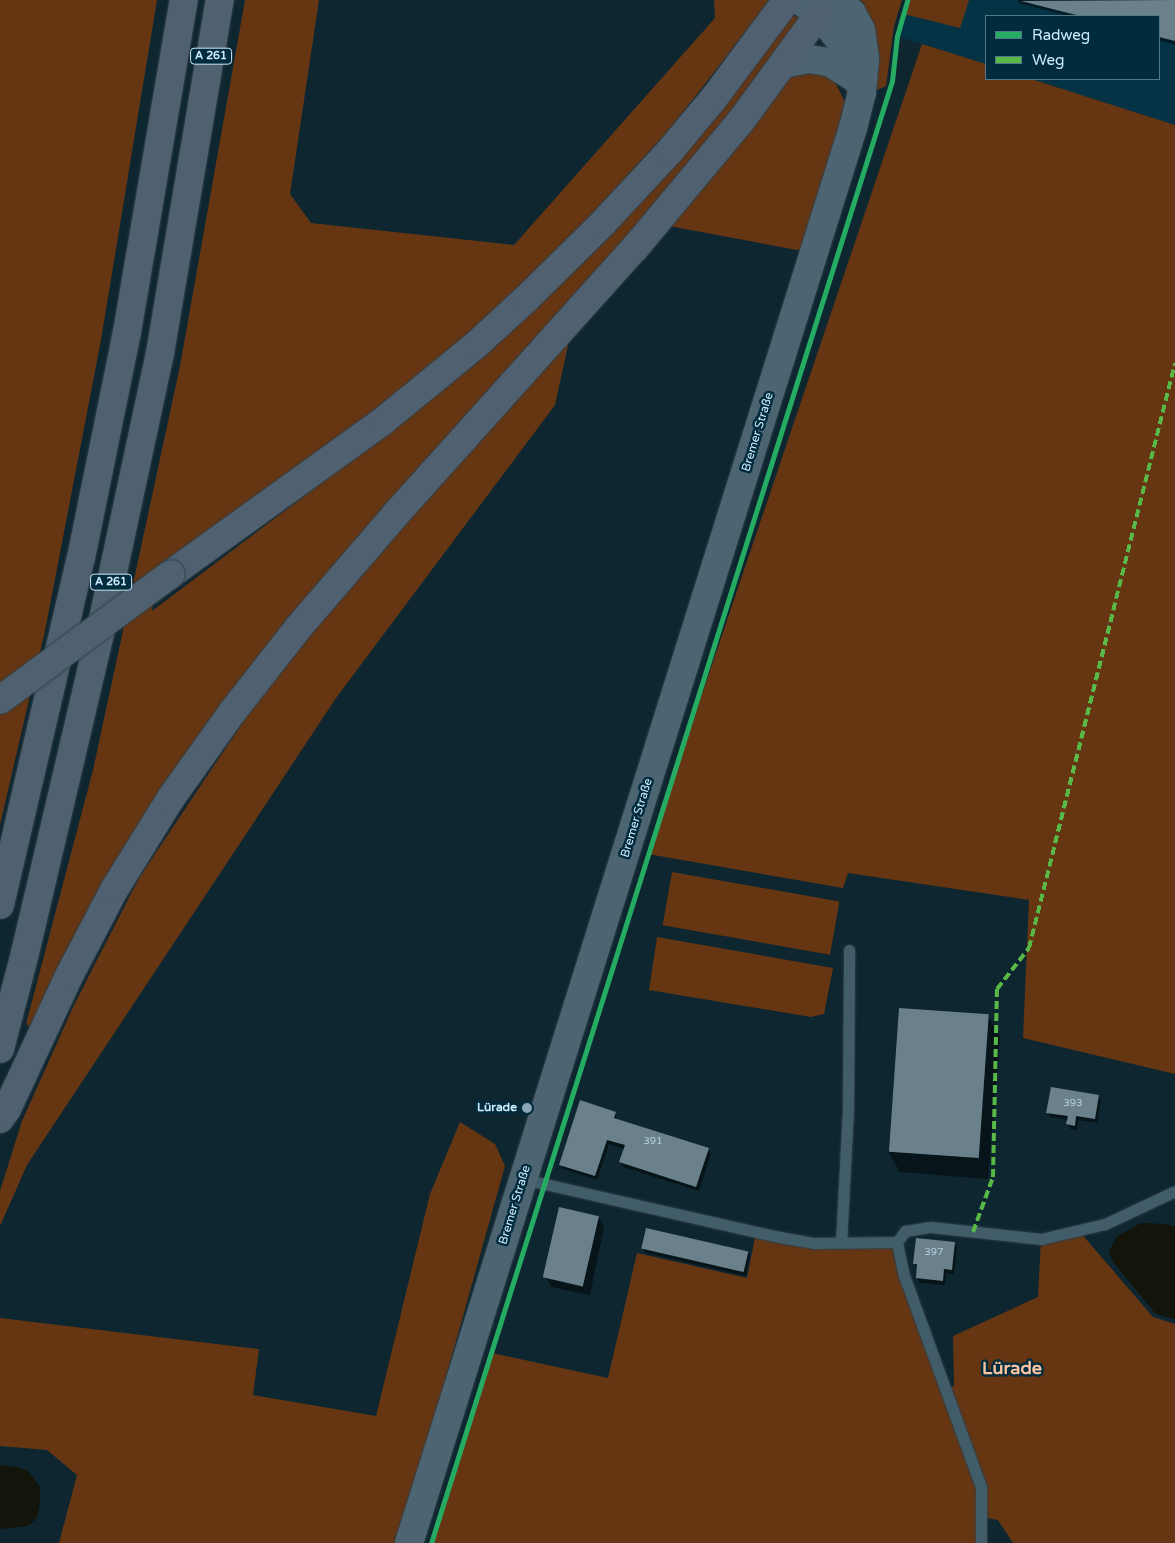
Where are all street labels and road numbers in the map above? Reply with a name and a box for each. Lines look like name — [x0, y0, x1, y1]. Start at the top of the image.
road number: A 261 — [190, 48, 232, 64]
street label: Bremer Straße — [739, 391, 777, 473]
road number: A 261 — [90, 574, 132, 590]
street label: Bremer Straße — [618, 777, 656, 859]
street label: Bremer Straße — [496, 1164, 534, 1246]

